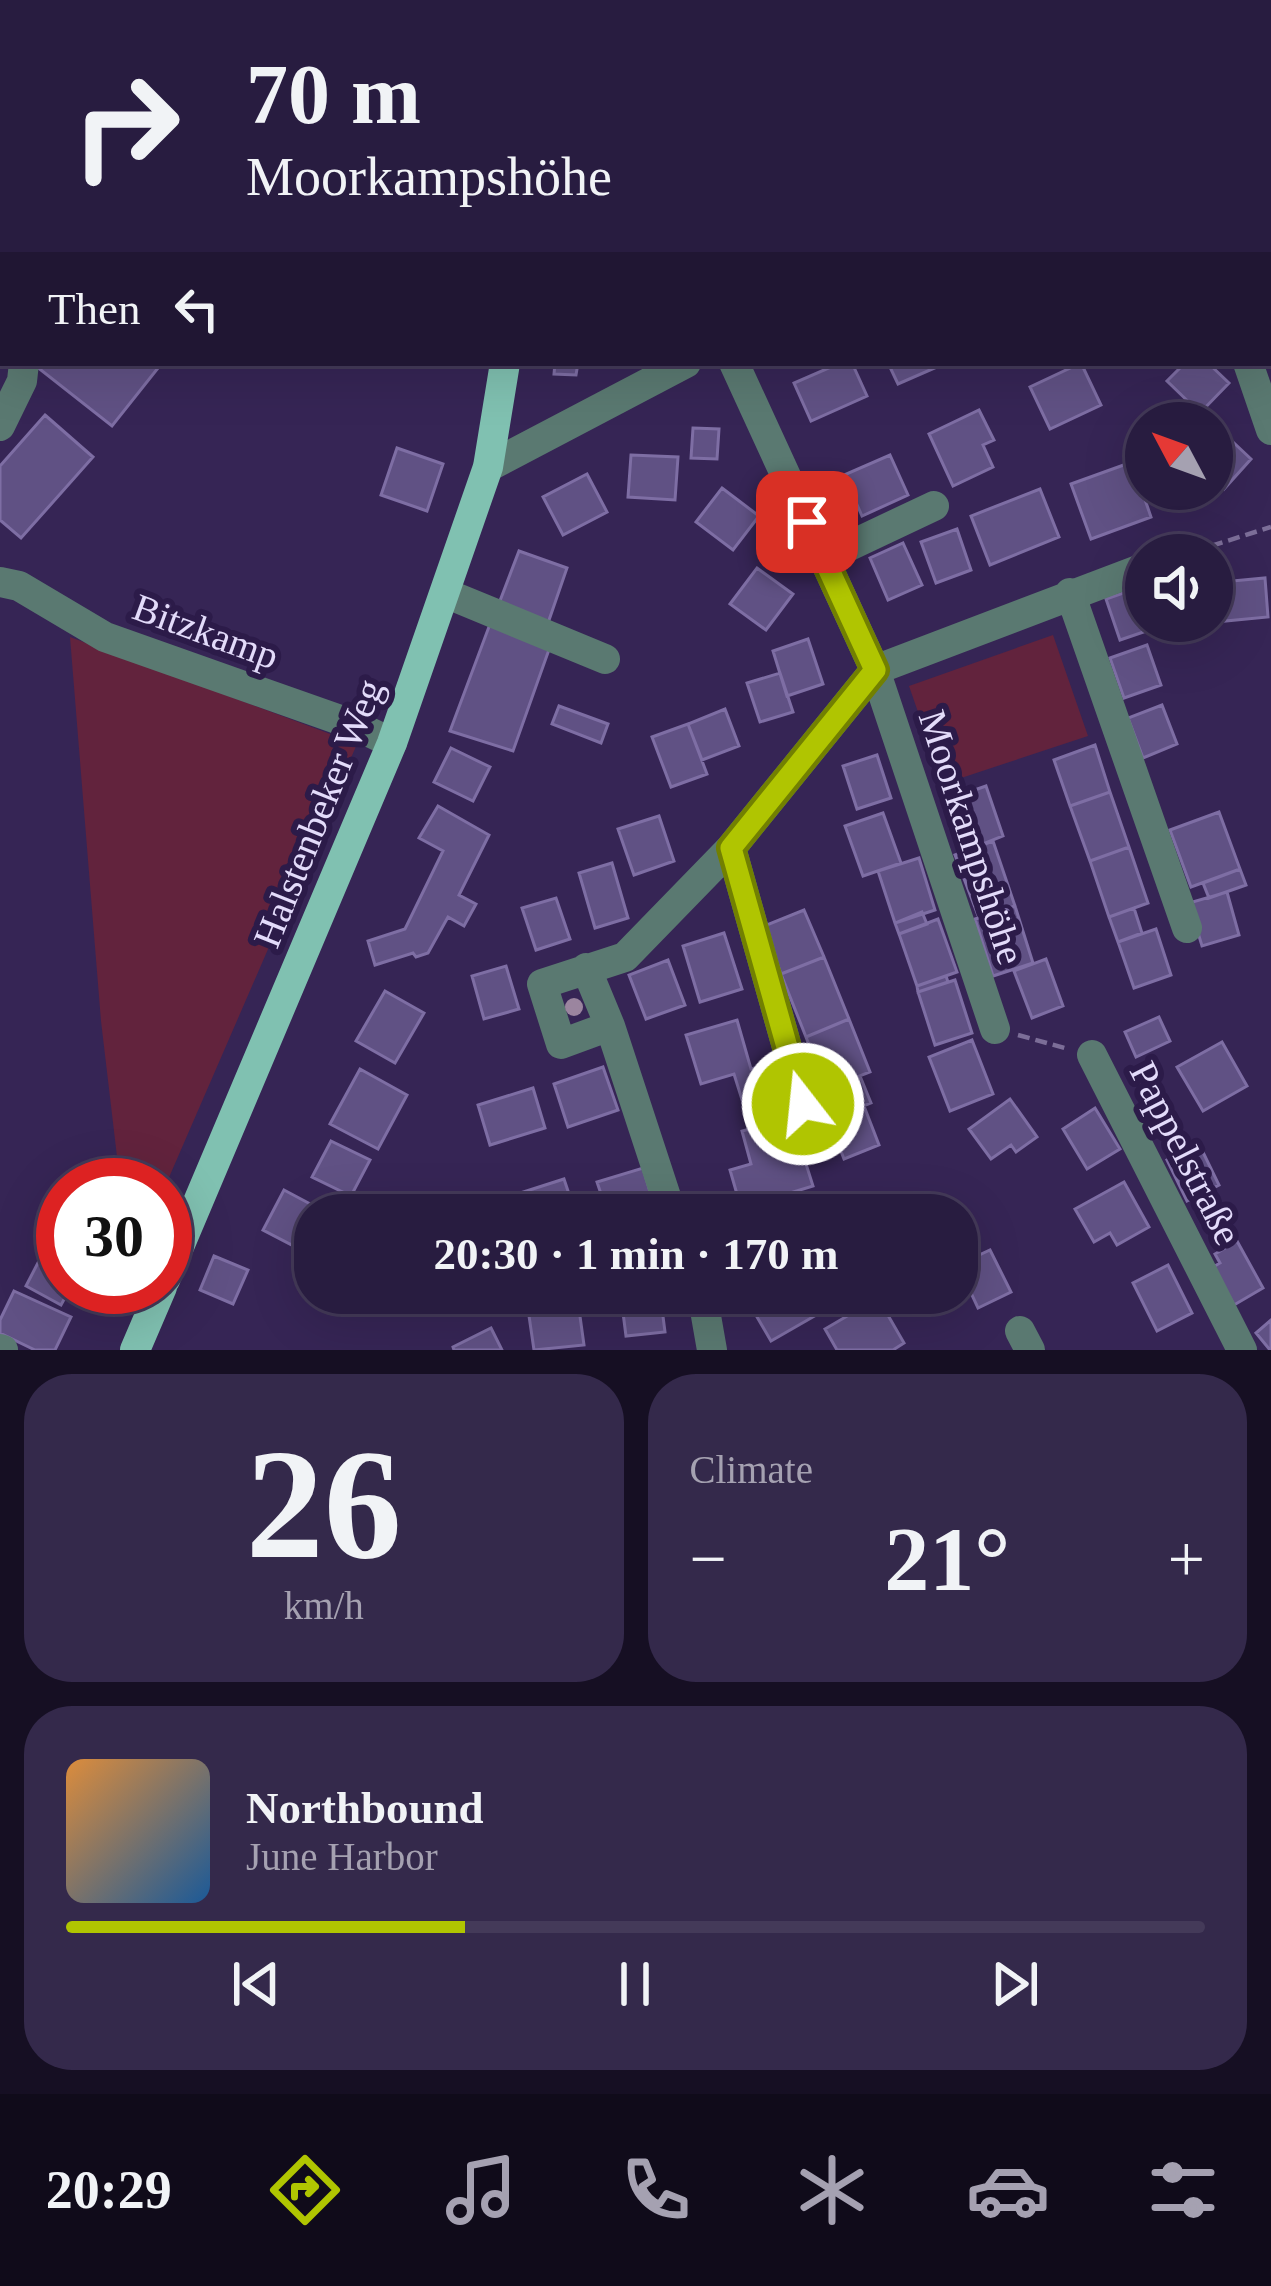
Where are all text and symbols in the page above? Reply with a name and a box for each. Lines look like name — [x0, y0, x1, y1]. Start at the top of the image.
icon: right — [48, 48, 204, 204]
text: 70 m — [246, 48, 421, 141]
text: Moorkampshöhe — [246, 147, 612, 207]
icon: left — [164, 276, 230, 342]
text: Then — [48, 284, 140, 334]
north arrow — [1125, 402, 1233, 510]
map controls — [1125, 402, 1233, 642]
pin — [756, 471, 858, 573]
icon: arrive — [774, 489, 840, 555]
button: sound — [1125, 534, 1233, 642]
street label: Bitzkamp — [127, 585, 285, 678]
street label: Halstenbeker Weg — [245, 673, 392, 954]
street label: Moorkampshöhe — [910, 705, 1033, 970]
position arrow — [740, 1041, 866, 1167]
street label: Pappelstraße — [1121, 1054, 1250, 1252]
speed limit sign: 30 — [36, 1158, 192, 1314]
text: 20:30 · 1 min · 170 m — [434, 1229, 839, 1279]
text: 26 — [246, 1418, 402, 1591]
text: Climate — [690, 1448, 813, 1491]
text: 21° — [884, 1510, 1010, 1609]
text: − — [690, 1522, 727, 1595]
text: + — [1168, 1522, 1205, 1595]
text: km/h — [284, 1584, 364, 1627]
text: Northbound — [246, 1783, 484, 1833]
text: June Harbor — [246, 1835, 438, 1878]
icon: previous — [223, 1951, 289, 2017]
icon: pause — [602, 1951, 668, 2017]
icon: next — [982, 1951, 1048, 2017]
icon: directions — [263, 2148, 347, 2232]
icon: music — [439, 2148, 523, 2232]
icon: phone — [614, 2148, 698, 2232]
icon: climate — [790, 2148, 874, 2232]
icon: car — [966, 2148, 1050, 2232]
icon: filters — [1141, 2148, 1225, 2232]
text: 20:29 — [46, 2160, 172, 2220]

